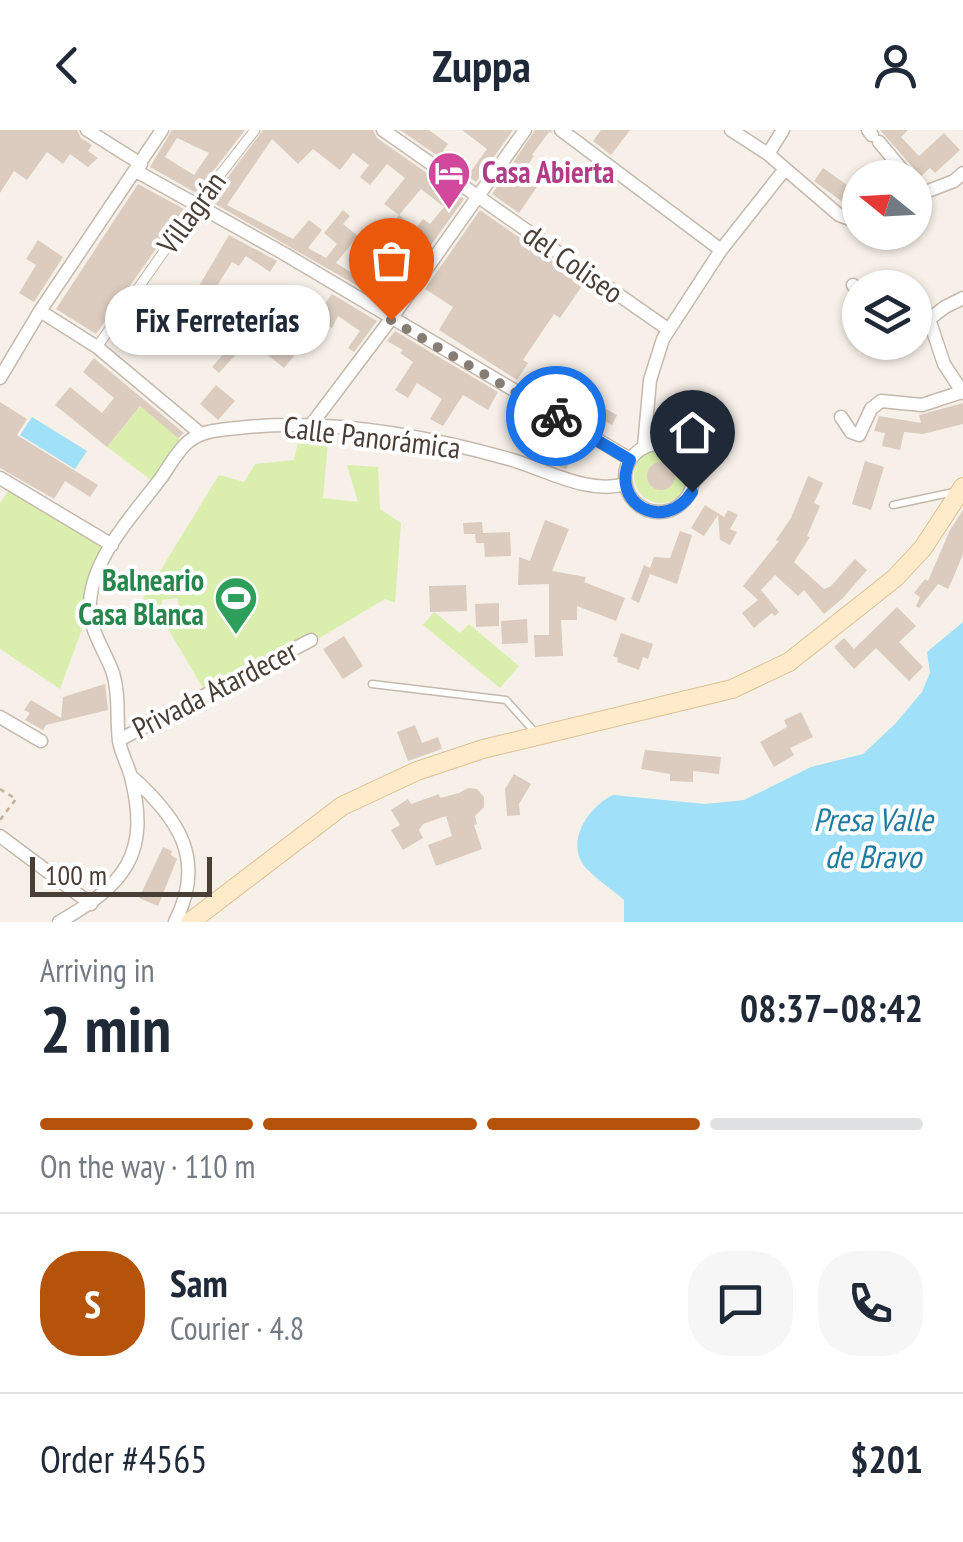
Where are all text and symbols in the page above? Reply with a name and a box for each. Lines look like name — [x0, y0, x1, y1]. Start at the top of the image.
text: Zuppa — [432, 36, 531, 94]
icon: back — [40, 38, 95, 93]
icon: person — [868, 38, 923, 93]
hotel icon: Casa Abierta — [426, 150, 472, 211]
place label: Casa Abierta — [482, 152, 614, 191]
north arrow — [842, 160, 932, 250]
map controls — [842, 160, 932, 360]
street label: Villagrán — [147, 163, 234, 262]
street label: del Coliseo — [516, 214, 631, 311]
pin — [349, 218, 434, 321]
icon: bag — [364, 233, 419, 288]
button: layers — [842, 270, 932, 360]
callout: Fix Ferreterías — [106, 285, 331, 355]
text: Fix Ferreterías — [136, 299, 299, 341]
courier — [506, 366, 606, 466]
icon: bike — [529, 389, 584, 444]
pin — [650, 390, 735, 493]
icon: home — [665, 405, 720, 460]
street label: Calle Panorámica — [282, 406, 463, 467]
place label: Balneario Casa Blanca — [78, 560, 204, 633]
sports icon: Balneario Casa Blanca — [213, 575, 259, 636]
street label: Privada Atardecer — [125, 630, 304, 747]
water label: Presa Valle de Bravo — [813, 798, 935, 877]
scale bar — [30, 852, 212, 896]
text: 100 m — [45, 856, 107, 893]
text: Arriving in — [40, 949, 155, 991]
text: 08:37–08:42 — [740, 983, 923, 1032]
text: 2 min — [40, 986, 171, 1070]
text: On the way · 110 m — [40, 1145, 255, 1187]
button: chat — [688, 1251, 793, 1356]
button: phone — [818, 1251, 923, 1356]
text: Sam — [170, 1258, 228, 1307]
text: S — [84, 1279, 101, 1328]
text: Courier · 4.8 — [170, 1307, 304, 1349]
text: Order #4565 — [40, 1434, 207, 1483]
text: $201 — [850, 1434, 923, 1483]

